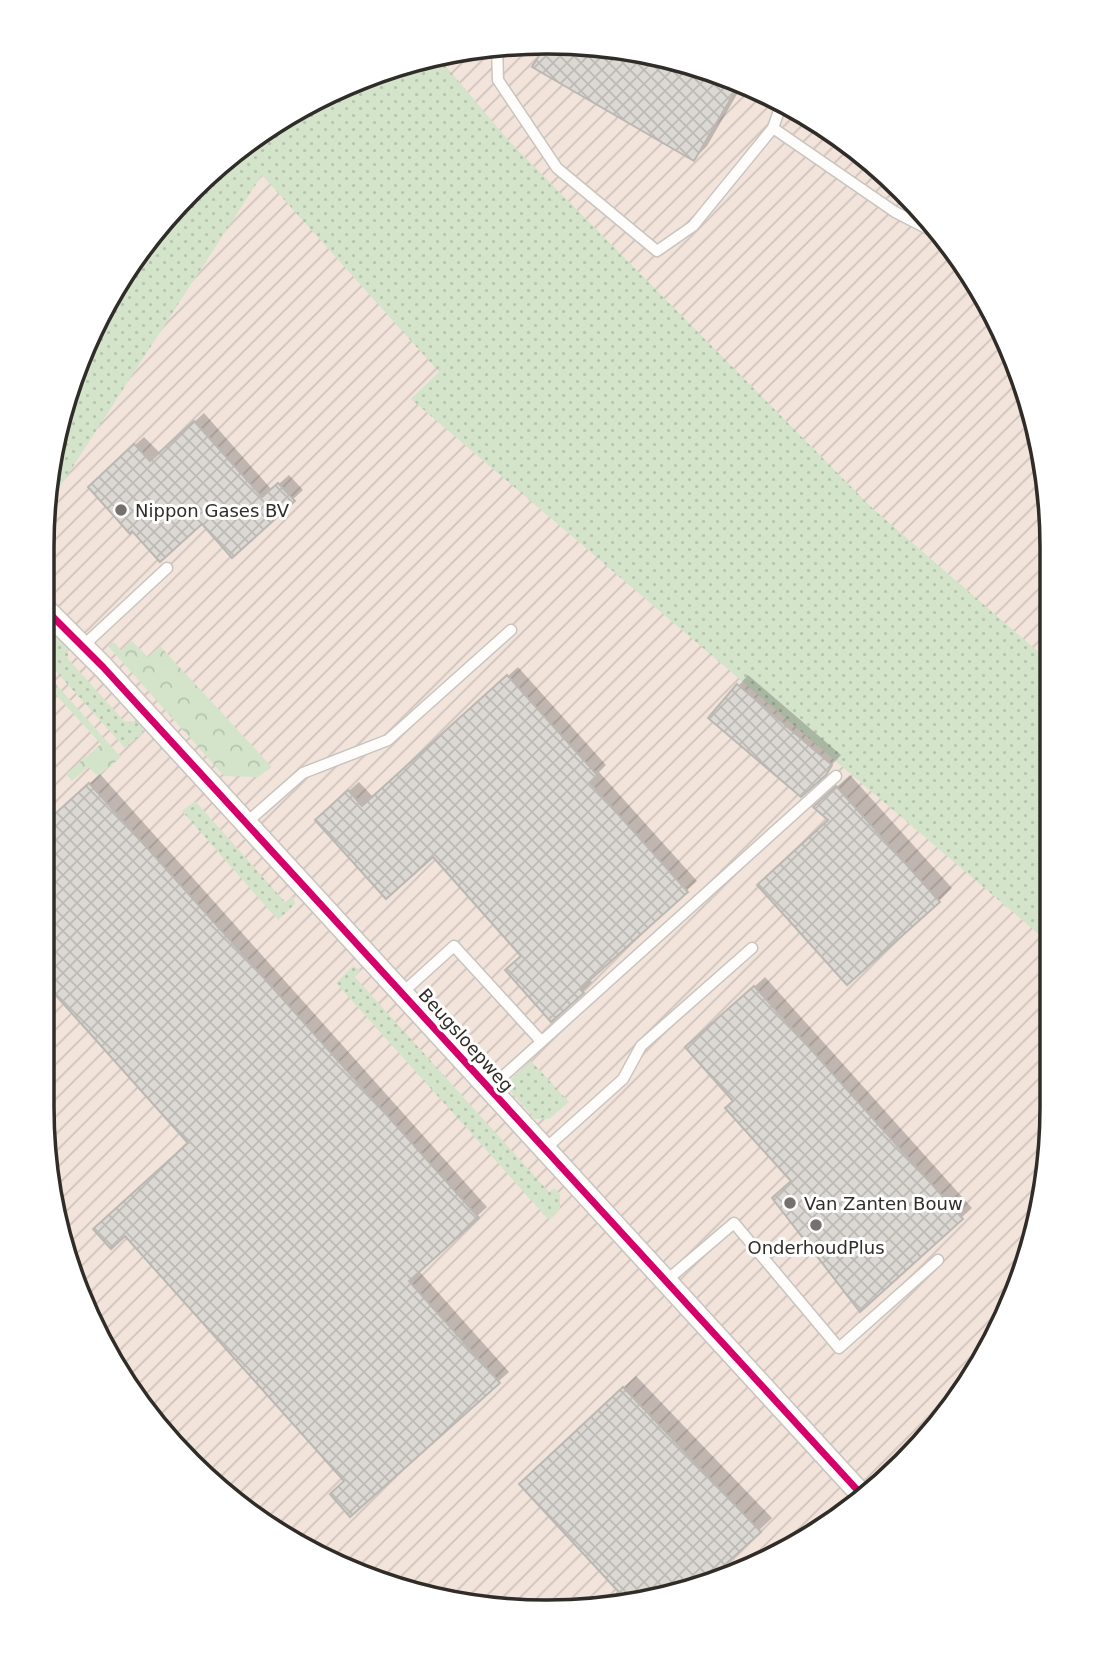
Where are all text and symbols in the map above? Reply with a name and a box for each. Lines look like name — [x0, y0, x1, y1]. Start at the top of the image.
place label: Nippon Gases BV — [135, 500, 290, 521]
marker: Nippon Gases BV — [113, 502, 129, 518]
street label: Beugsloepweg — [414, 984, 518, 1096]
place label: Van Zanten Bouw — [804, 1193, 963, 1214]
marker: Van Zanten Bouw — [782, 1195, 798, 1211]
marker: OnderhoudPlus — [808, 1217, 824, 1233]
place label: OnderhoudPlus — [747, 1237, 885, 1258]

